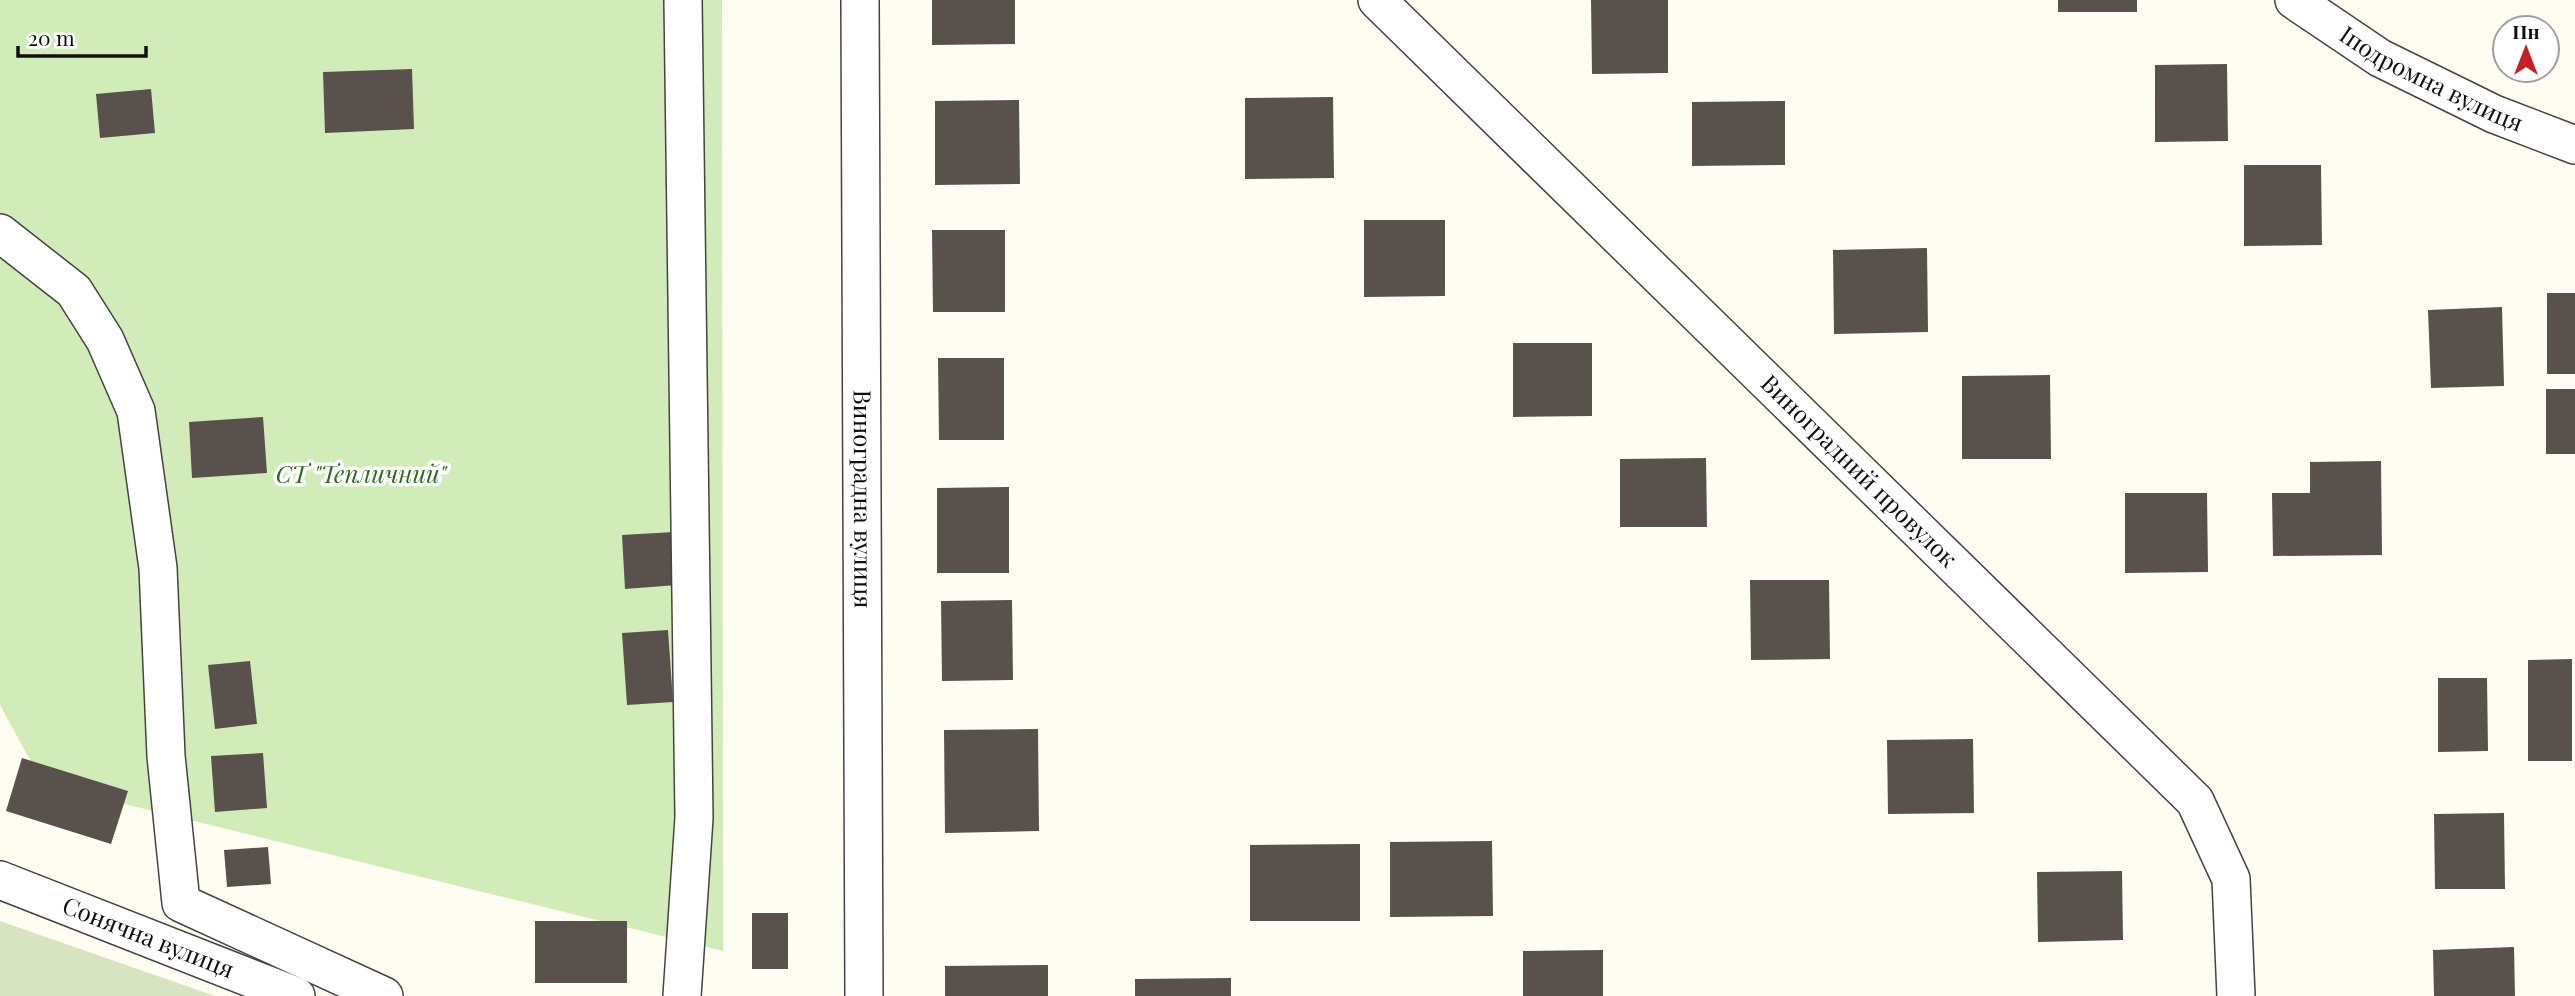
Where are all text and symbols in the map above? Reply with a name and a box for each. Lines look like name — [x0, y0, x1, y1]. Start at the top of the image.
scale bar — [18, 14, 145, 58]
north arrow — [2491, 14, 2561, 84]
street label: Іподромна вулиця — [2334, 17, 2528, 138]
text: Пн — [2512, 18, 2540, 44]
text: 20 m — [28, 23, 75, 51]
street label: Виноградний провулок — [1755, 367, 1965, 574]
street label: Виноградна вулиця — [848, 390, 880, 609]
park label: СТ "Тепличний" — [276, 457, 448, 489]
street label: Сонячна вулиця — [58, 888, 239, 984]

